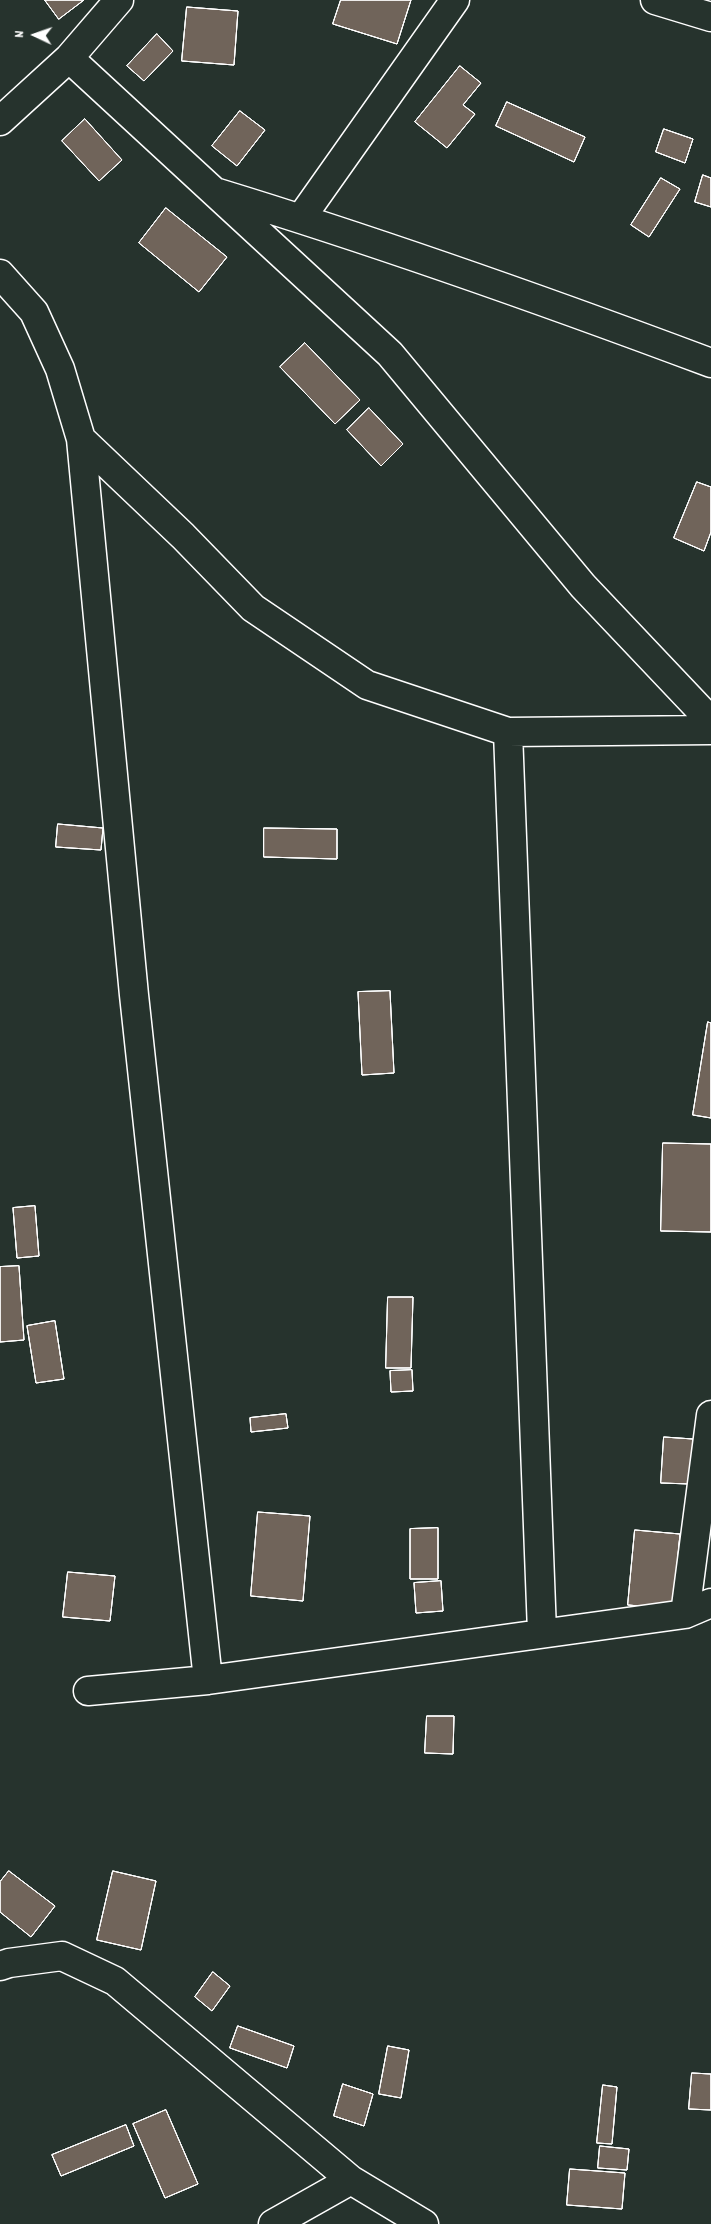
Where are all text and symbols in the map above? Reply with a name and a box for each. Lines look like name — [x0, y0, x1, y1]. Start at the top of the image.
north arrow — [10, 10, 60, 60]
text: N — [10, 30, 30, 38]

